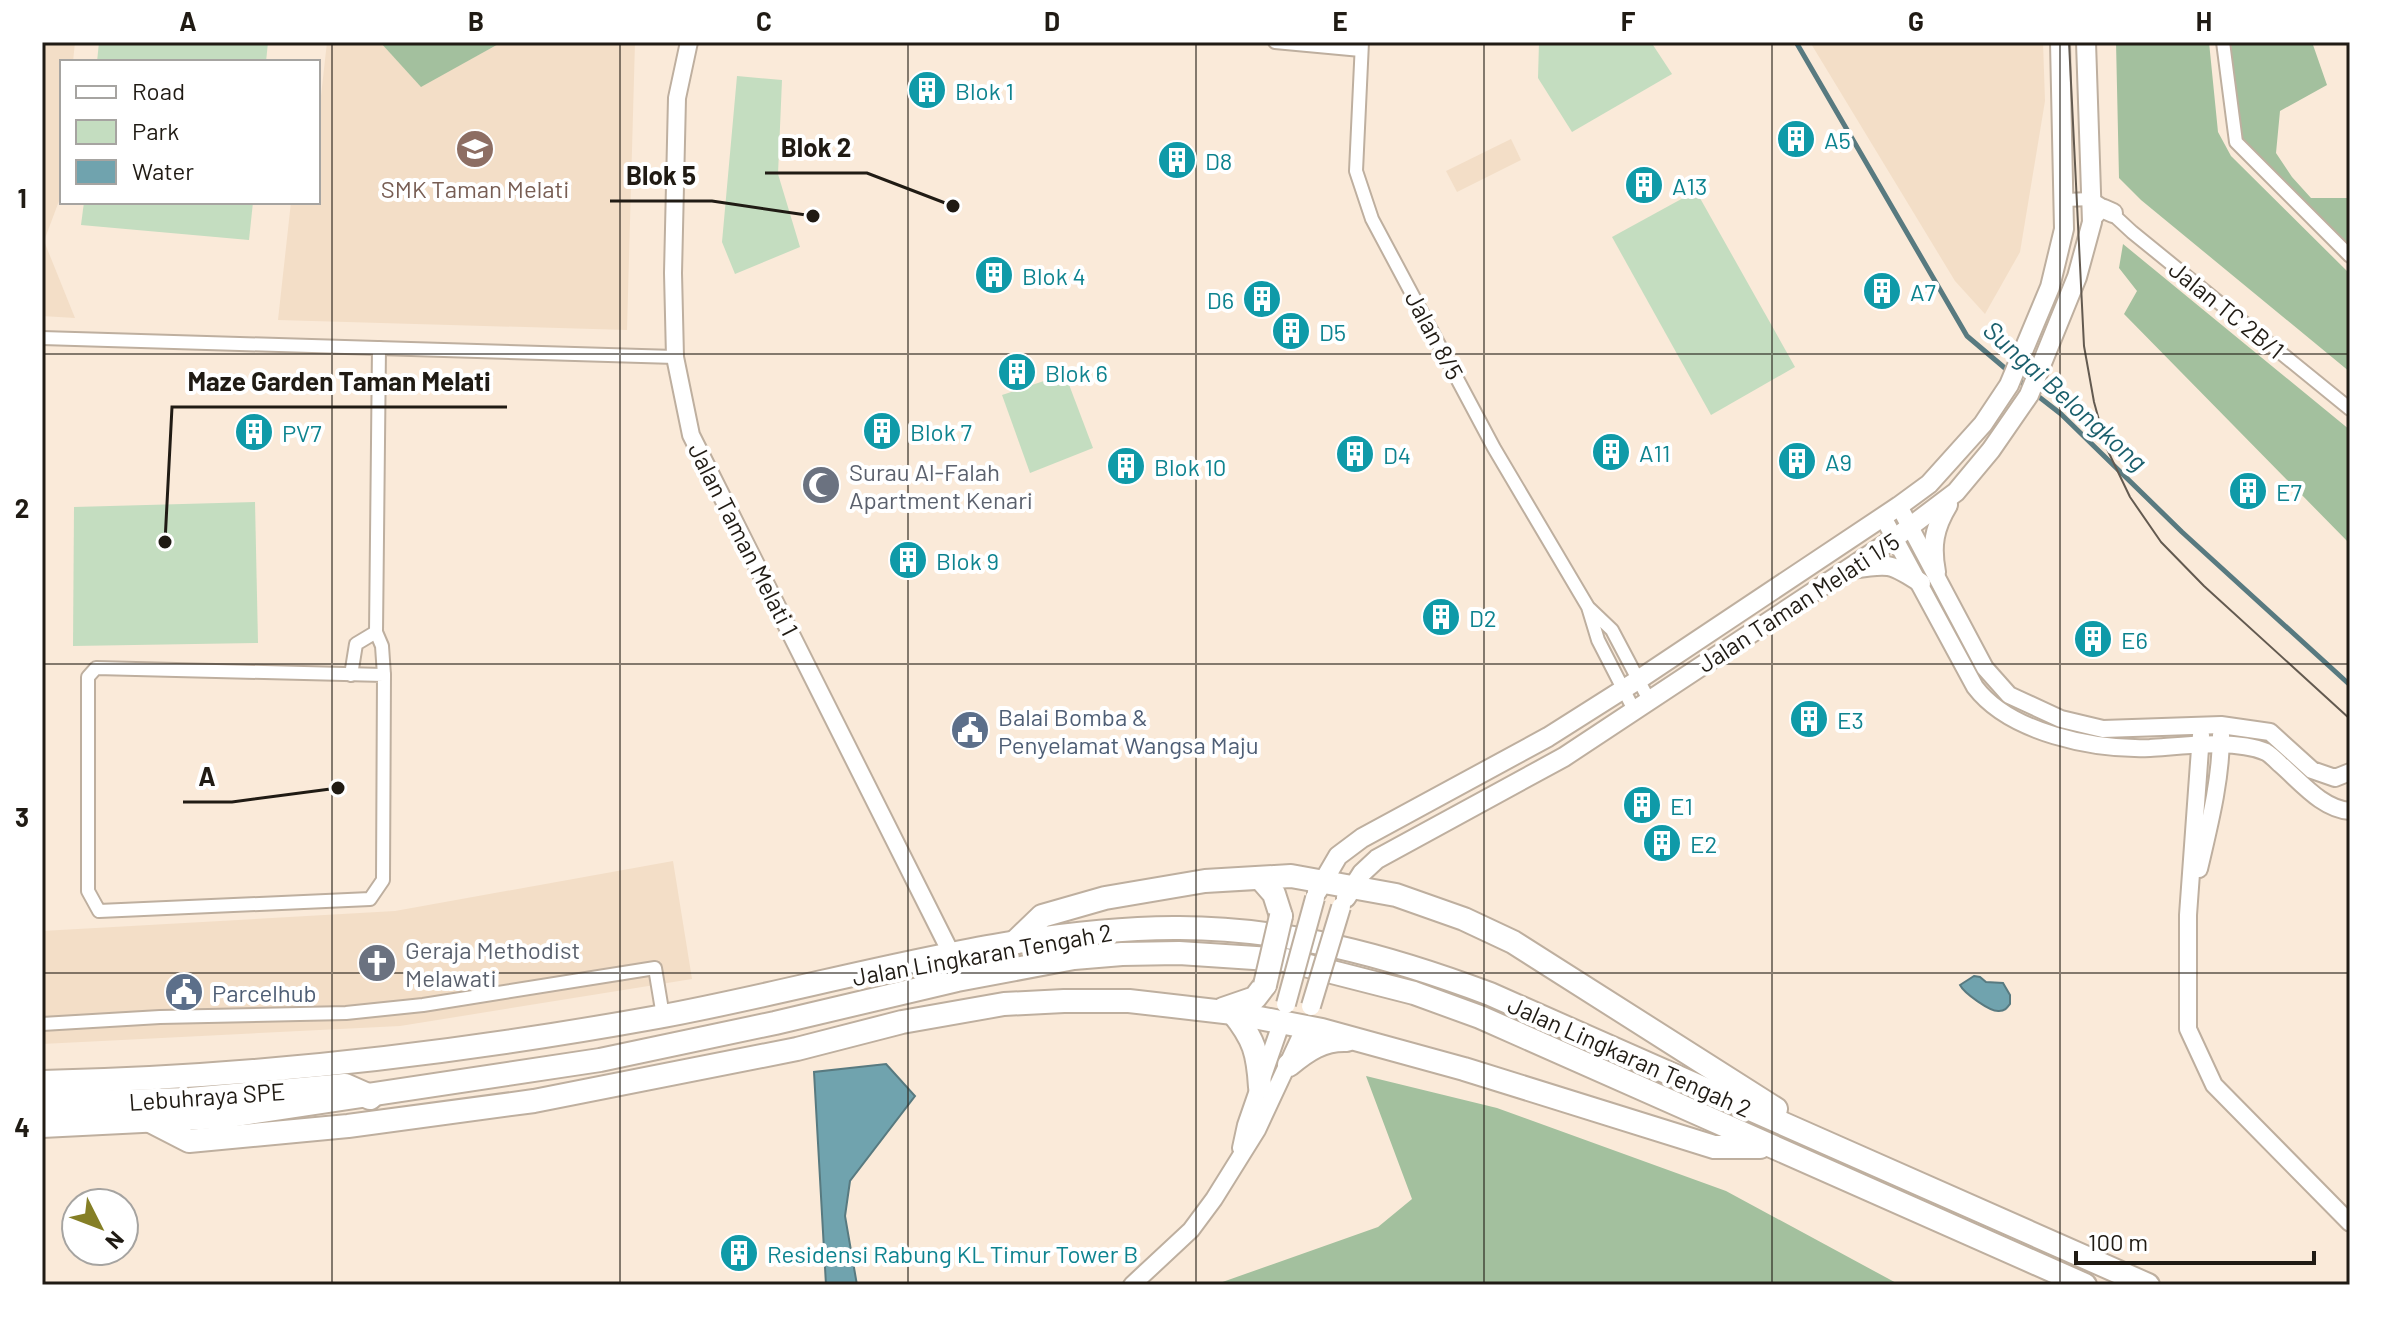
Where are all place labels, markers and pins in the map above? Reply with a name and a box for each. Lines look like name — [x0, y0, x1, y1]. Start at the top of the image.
building icon: Blok 1 — [906, 69, 948, 111]
place label: Blok 1 — [955, 76, 1014, 105]
building icon: A5 — [1775, 118, 1817, 160]
callout: Blok 2 — [765, 123, 867, 173]
place label: A5 — [1824, 125, 1851, 154]
school or university icon: SMK Taman Melati — [454, 128, 496, 170]
building icon: D8 — [1156, 139, 1198, 181]
place label: D8 — [1205, 146, 1232, 175]
callout: Blok 5 — [610, 151, 712, 201]
building icon: A13 — [1623, 164, 1665, 206]
place label: A13 — [1672, 171, 1707, 200]
place label: SMK Taman Melati — [381, 174, 569, 203]
building icon: Blok 4 — [973, 254, 1015, 296]
place label: Blok 4 — [1022, 261, 1086, 290]
building icon: A7 — [1861, 270, 1903, 312]
place label: A7 — [1910, 277, 1936, 306]
building icon: D6 — [1241, 278, 1283, 320]
place label: D6 — [1207, 285, 1234, 314]
building icon: D5 — [1270, 310, 1312, 352]
place label: D5 — [1319, 317, 1346, 346]
building icon: Blok 6 — [996, 351, 1038, 393]
callout: Maze Garden Taman Melati — [172, 357, 507, 407]
place label: Blok 6 — [1045, 358, 1108, 387]
building icon: Blok 7 — [861, 410, 903, 452]
building icon: PV7 — [233, 411, 275, 453]
place label: Blok 7 — [910, 417, 972, 446]
place label: PV7 — [282, 418, 322, 447]
building icon: A11 — [1590, 431, 1632, 473]
building icon: D4 — [1334, 433, 1376, 475]
place label: A11 — [1639, 438, 1670, 467]
place label: D4 — [1383, 440, 1411, 469]
building icon: A9 — [1776, 440, 1818, 482]
building icon: Blok 10 — [1105, 445, 1147, 487]
place label: A9 — [1825, 447, 1852, 476]
place label: Blok 10 — [1154, 452, 1226, 481]
place label: Surau Al-Falah Apartment Kenari — [849, 457, 1033, 514]
mosque icon: Surau Al-Falah Apartment Kenari — [800, 464, 842, 506]
building icon: E7 — [2227, 470, 2269, 512]
place label: E7 — [2276, 477, 2302, 506]
building icon: Blok 9 — [887, 539, 929, 581]
place label: Blok 9 — [936, 546, 999, 575]
building icon: D2 — [1420, 596, 1462, 638]
place label: D2 — [1469, 603, 1497, 632]
building icon: E6 — [2072, 618, 2114, 660]
place label: E6 — [2121, 625, 2148, 654]
building icon: E3 — [1788, 698, 1830, 740]
place label: Balai Bomba & Penyelamat Wangsa Maju — [998, 702, 1259, 759]
place label: E3 — [1837, 705, 1864, 734]
public building icon: Balai Bomba & Penyelamat Wangsa Maju — [949, 709, 991, 751]
callout: A — [183, 752, 232, 802]
building icon: E1 — [1621, 784, 1663, 826]
place label: E1 — [1670, 791, 1693, 820]
building icon: E2 — [1641, 822, 1683, 864]
place label: E2 — [1690, 829, 1717, 858]
place label: Geraja Methodist Melawati — [405, 935, 580, 992]
church icon: Geraja Methodist Melawati — [356, 942, 398, 984]
public building icon: Parcelhub — [163, 971, 205, 1013]
place label: Parcelhub — [212, 978, 317, 1007]
building icon: Residensi Rabung KL Timur Tower B — [718, 1232, 760, 1274]
place label: Residensi Rabung KL Timur Tower B — [767, 1239, 1138, 1268]

